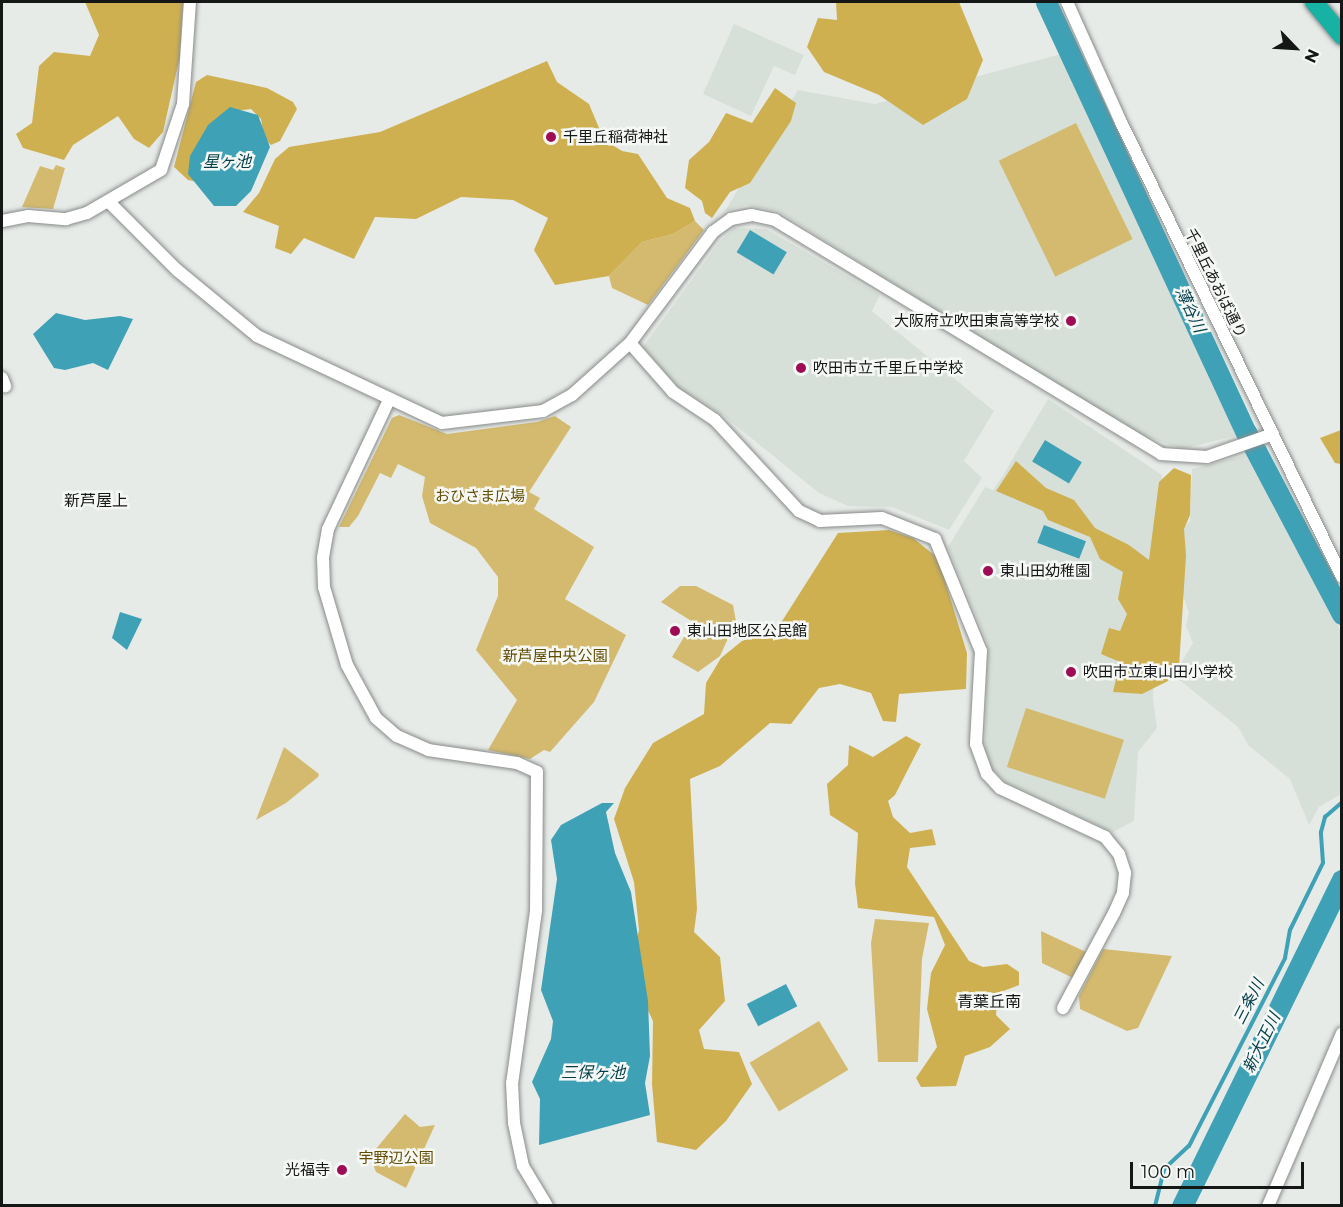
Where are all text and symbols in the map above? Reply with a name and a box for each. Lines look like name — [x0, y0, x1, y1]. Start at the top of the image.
north arrow — [1265, 18, 1325, 78]
text: N — [1300, 46, 1323, 66]
place label: 千里丘稲荷神社 — [563, 128, 668, 146]
marker: 千里丘稲荷神社 — [544, 130, 558, 144]
water label: 星ヶ池 — [203, 152, 251, 172]
street label: 千里丘あおば通り — [1182, 225, 1250, 341]
water label: 薄谷川 — [1171, 284, 1209, 336]
place label: 大阪府立吹田東高等学校 — [894, 312, 1059, 330]
marker: 大阪府立吹田東高等学校 — [1064, 314, 1078, 328]
place label: 吹田市立千里丘中学校 — [813, 359, 963, 377]
marker: 吹田市立千里丘中学校 — [794, 361, 808, 375]
park label: おひさま広場 — [435, 487, 525, 505]
district label: 新芦屋上 — [64, 491, 128, 511]
place label: 東山田幼稚園 — [1000, 562, 1090, 580]
marker: 東山田幼稚園 — [981, 564, 995, 578]
place label: 東山田地区公民館 — [687, 622, 807, 640]
marker: 東山田地区公民館 — [668, 624, 682, 638]
park label: 新芦屋中央公園 — [503, 647, 607, 665]
place label: 吹田市立東山田小学校 — [1083, 663, 1233, 681]
marker: 吹田市立東山田小学校 — [1064, 665, 1078, 679]
water label: 三条川 — [1230, 976, 1268, 1028]
district label: 青葉丘南 — [957, 992, 1021, 1012]
water label: 新大正川 — [1239, 1010, 1285, 1076]
water label: 三保ヶ池 — [561, 1063, 625, 1083]
park label: 宇野辺公園 — [359, 1149, 433, 1167]
scale bar — [1133, 1150, 1307, 1188]
place label: 光福寺 — [285, 1161, 330, 1179]
text: 100 m — [1141, 1161, 1195, 1183]
marker: 光福寺 — [335, 1163, 349, 1177]

